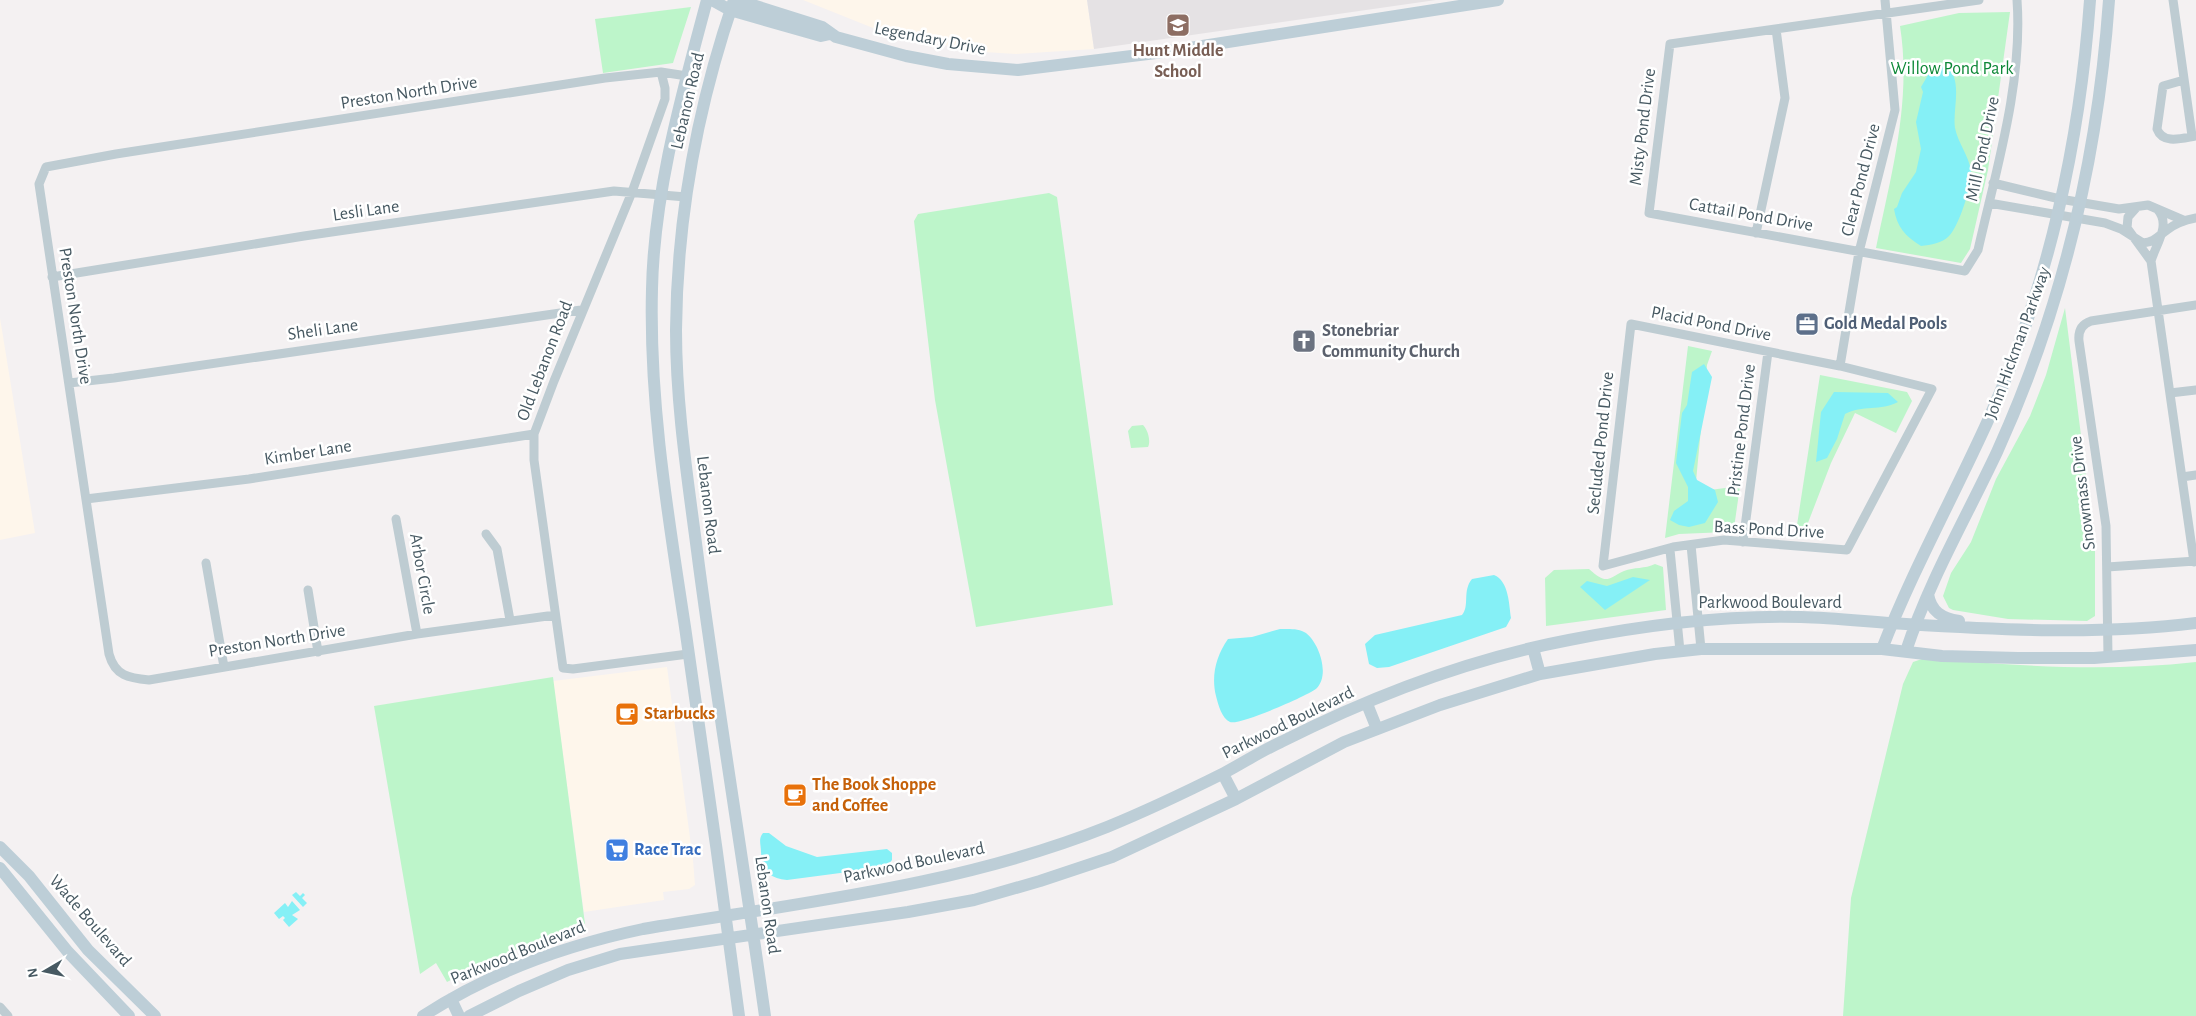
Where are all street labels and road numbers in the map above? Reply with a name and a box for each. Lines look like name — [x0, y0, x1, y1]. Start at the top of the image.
street label: Legendary Drive — [873, 19, 987, 59]
street label: Lebanon Road — [668, 51, 708, 151]
street label: Misty Pond Drive — [1627, 67, 1659, 187]
street label: Preston North Drive — [339, 73, 479, 113]
street label: Mill Pond Drive — [1963, 95, 2003, 203]
street label: Clear Pond Drive — [1838, 122, 1884, 238]
street label: Cattail Pond Drive — [1688, 195, 1814, 235]
street label: Lesli Lane — [331, 197, 401, 225]
street label: Preston North Drive — [55, 246, 95, 386]
street label: John Hickman Parkway — [1982, 264, 2054, 422]
street label: Old Lebanon Road — [514, 298, 576, 424]
street label: Placid Pond Drive — [1649, 304, 1773, 344]
street label: Sheli Lane — [287, 316, 359, 344]
street label: Pristine Pond Drive — [1725, 363, 1759, 497]
street label: Secluded Pond Drive — [1585, 371, 1617, 515]
street label: Snowmass Drive — [2067, 435, 2099, 551]
street label: Kimber Lane — [263, 437, 353, 469]
street label: Lebanon Road — [693, 455, 723, 555]
street label: Bass Pond Drive — [1713, 518, 1825, 542]
street label: Arbor Circle — [406, 532, 438, 616]
street label: Parkwood Boulevard — [1698, 594, 1842, 612]
street label: Preston North Drive — [207, 621, 347, 661]
street label: Parkwood Boulevard — [1219, 683, 1357, 763]
street label: Parkwood Boulevard — [842, 839, 986, 887]
street label: Lebanon Road — [751, 855, 783, 955]
street label: Wade Boulevard — [46, 872, 134, 970]
street label: Parkwood Boulevard — [448, 918, 588, 988]

